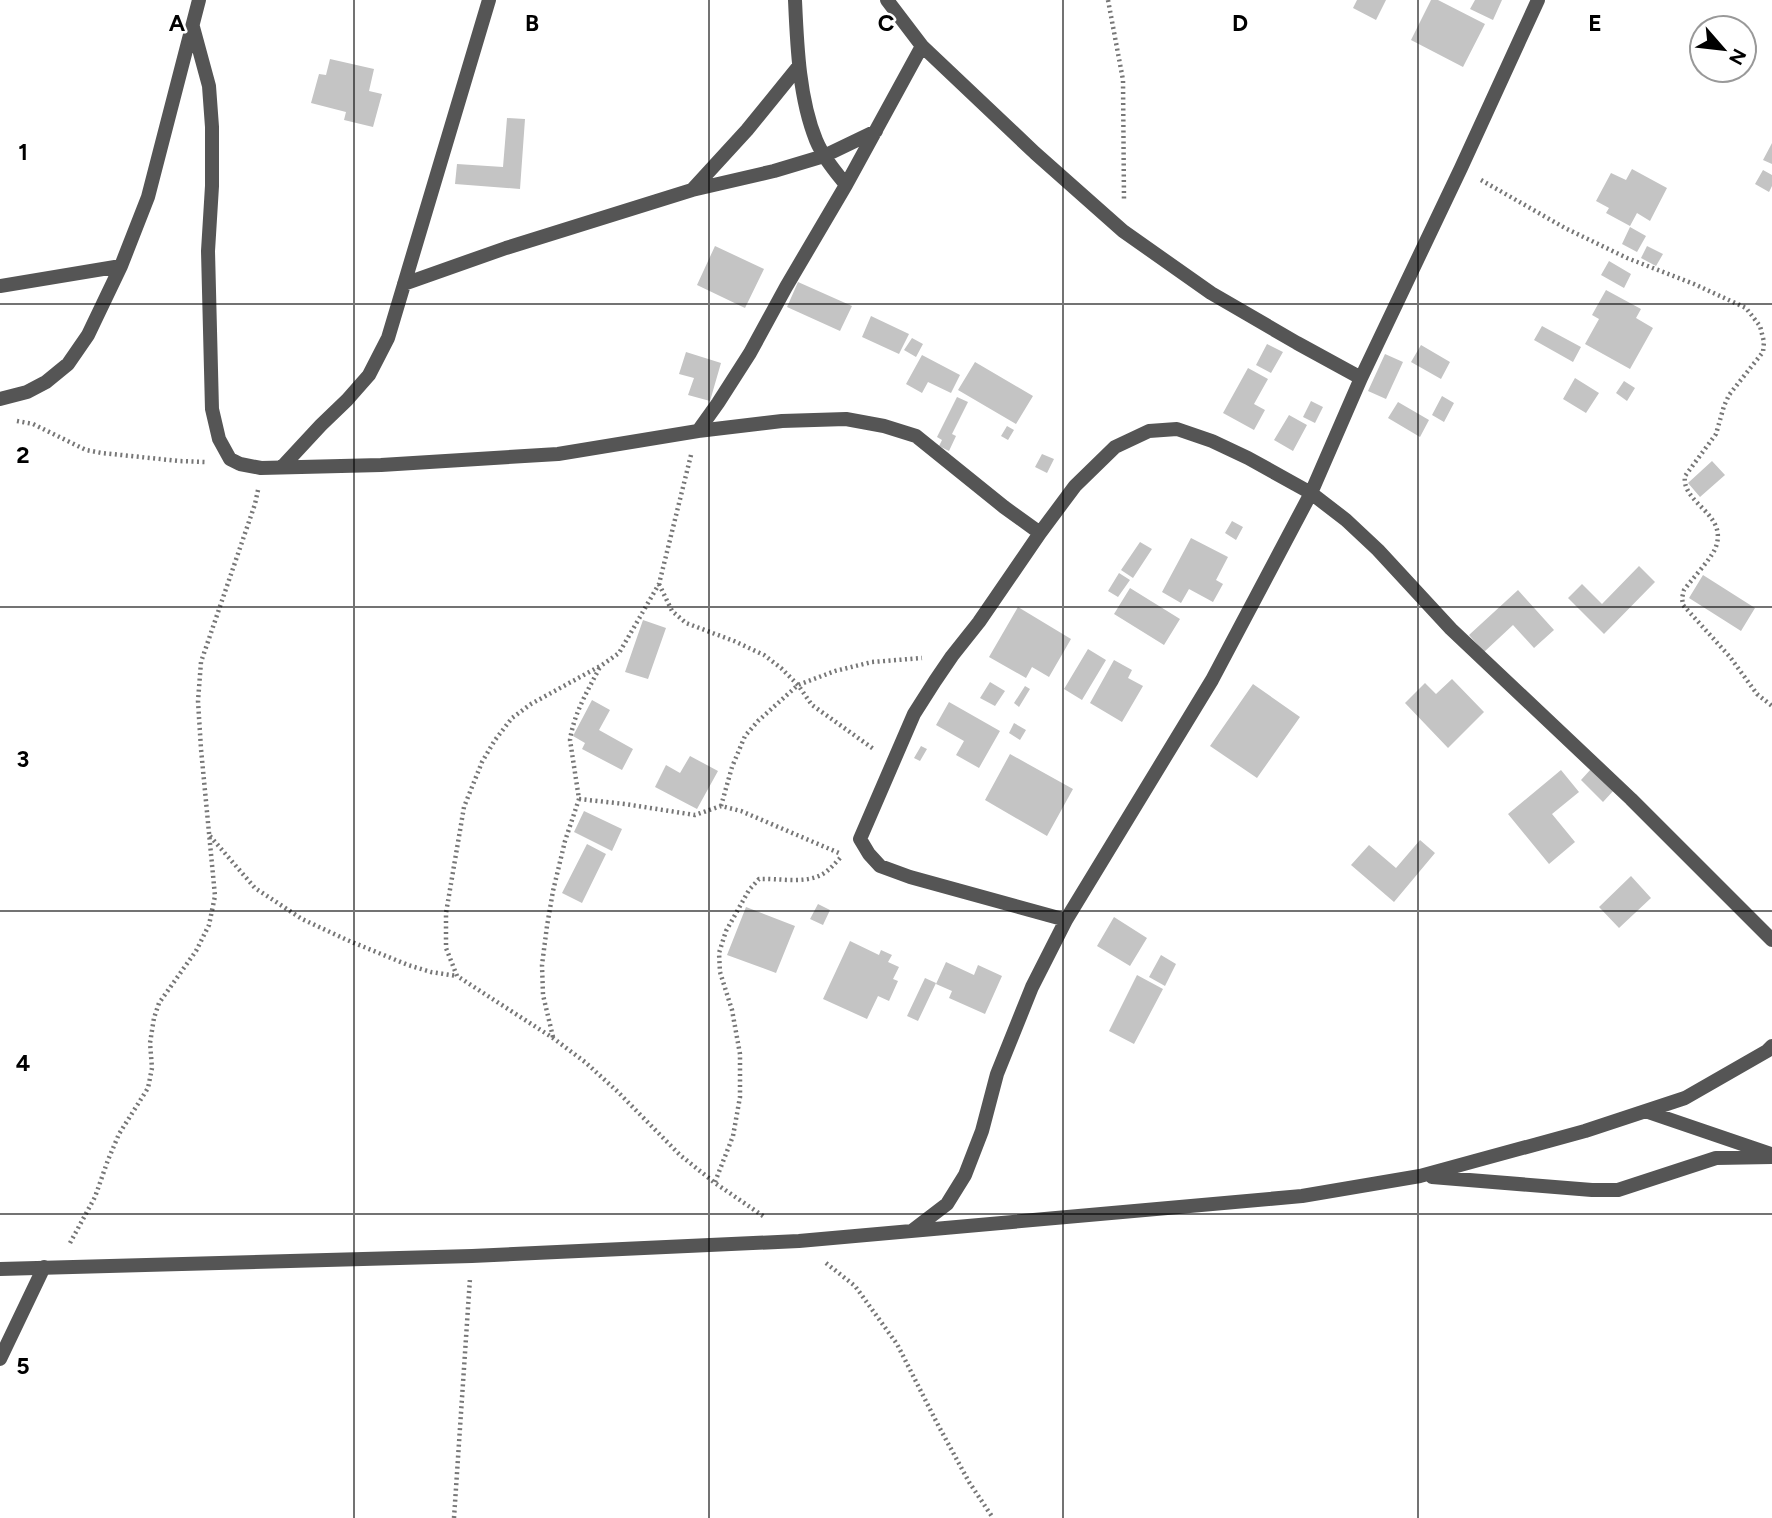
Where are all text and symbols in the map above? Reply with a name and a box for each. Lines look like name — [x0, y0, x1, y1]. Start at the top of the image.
text: A — [169, 9, 186, 37]
text: B — [525, 9, 539, 37]
text: C — [878, 9, 895, 37]
text: D — [1232, 9, 1248, 37]
text: E — [1588, 9, 1602, 37]
north arrow — [1688, 14, 1758, 84]
text: N — [1724, 45, 1751, 69]
text: 1 — [18, 138, 28, 166]
text: 2 — [16, 441, 30, 469]
text: 3 — [17, 745, 29, 773]
text: 4 — [16, 1049, 30, 1077]
text: 5 — [16, 1352, 30, 1380]

